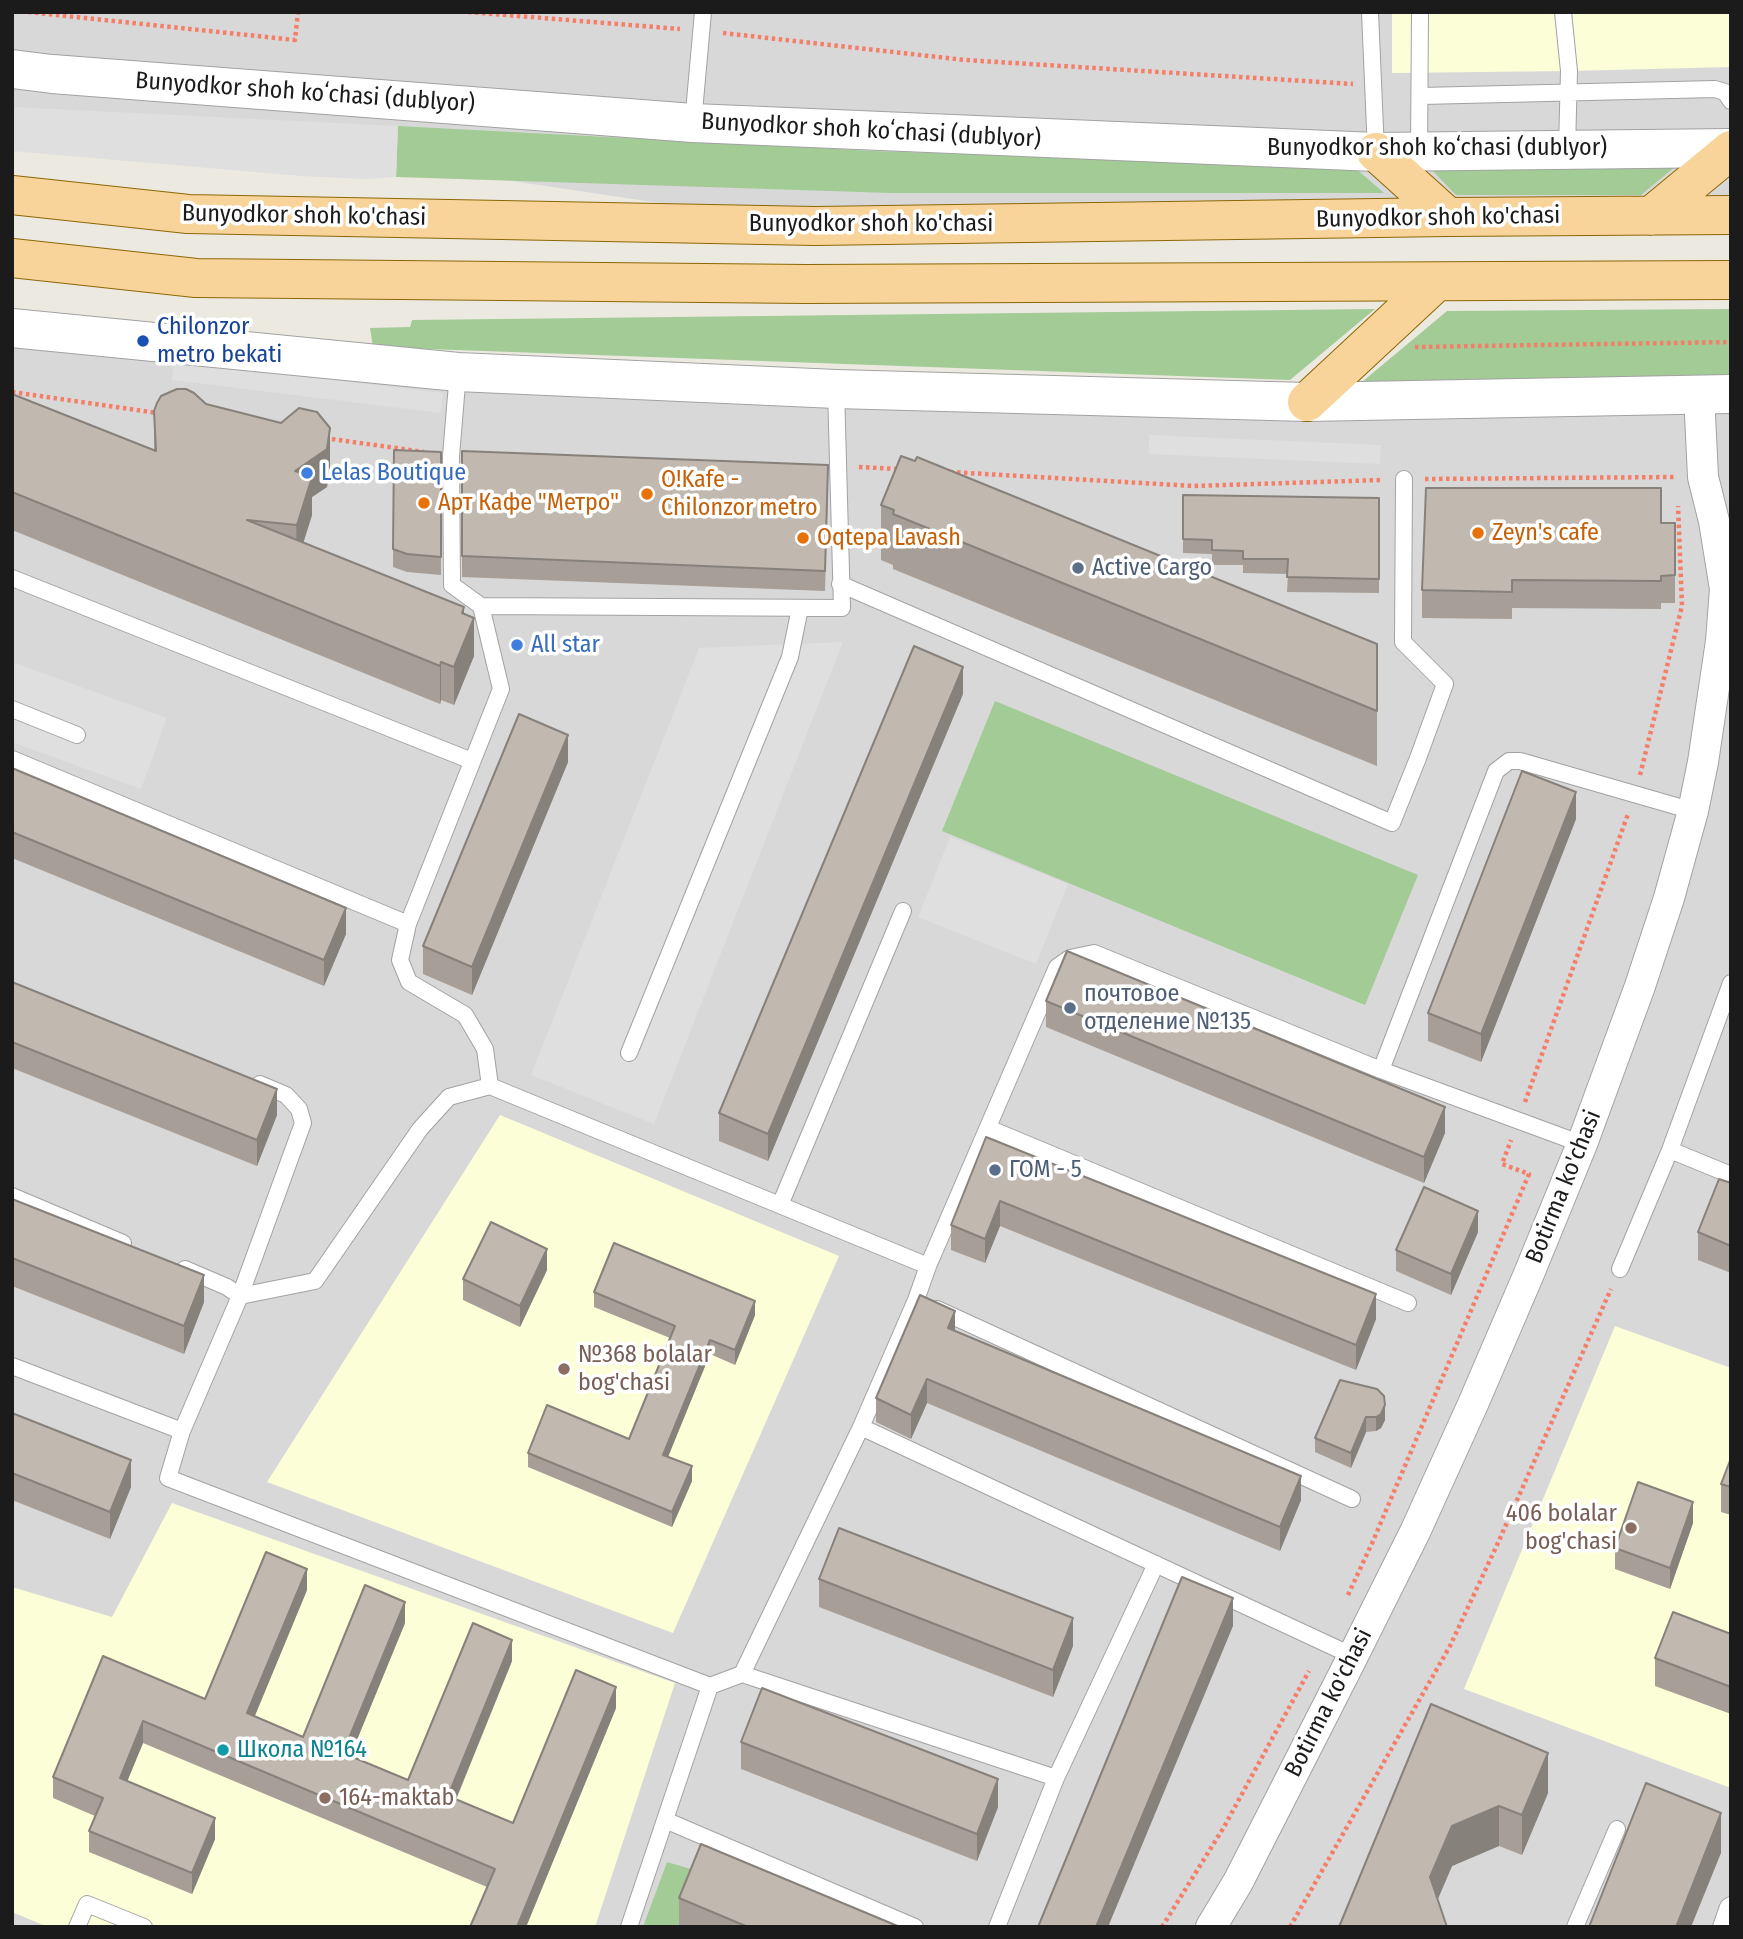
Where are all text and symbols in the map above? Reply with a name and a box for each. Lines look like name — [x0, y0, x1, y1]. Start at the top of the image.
street label: Bunyodkor shoh koʻchasi (dublyor) — [134, 67, 476, 119]
street label: Bunyodkor shoh koʻchasi (dublyor) — [700, 108, 1042, 154]
street label: Bunyodkor shoh koʻchasi (dublyor) — [1267, 134, 1607, 162]
street label: Bunyodkor shoh ko'chasi — [182, 199, 426, 233]
street label: Bunyodkor shoh ko'chasi — [1316, 201, 1560, 235]
street label: Bunyodkor shoh ko'chasi — [749, 210, 993, 238]
place label: Chilonzor metro bekati — [157, 313, 282, 369]
marker: Chilonzor metro bekati — [135, 333, 151, 349]
place label: Lelas Boutique — [321, 459, 466, 487]
marker: Lelas Boutique — [299, 465, 315, 481]
place label: O!Kafe - Chilonzor metro — [661, 466, 818, 522]
marker: O!Kafe - Chilonzor metro — [639, 486, 655, 502]
place label: Арт Кафе "Метро" — [438, 489, 619, 517]
marker: Арт Кафе "Метро" — [416, 495, 432, 511]
place label: Zeyn's cafe — [1492, 519, 1599, 547]
place label: Oqtepa Lavash — [817, 524, 961, 552]
marker: Zeyn's cafe — [1470, 525, 1486, 541]
marker: Oqtepa Lavash — [795, 530, 811, 546]
place label: Active Cargo — [1092, 554, 1212, 582]
marker: Active Cargo — [1070, 560, 1086, 576]
place label: All star — [531, 631, 600, 659]
marker: All star — [509, 637, 525, 653]
place label: почтовое отделение №135 — [1084, 980, 1251, 1036]
marker: почтовое отделение №135 — [1062, 1000, 1078, 1016]
street label: Botirma ko'chasi — [1520, 1106, 1608, 1268]
place label: ГОМ - 5 — [1009, 1156, 1082, 1184]
marker: ГОМ - 5 — [987, 1162, 1003, 1178]
place label: №368 bolalar bog'chasi — [578, 1341, 712, 1397]
marker: №368 bolalar bog'chasi — [556, 1361, 572, 1377]
place label: 406 bolalar bog'chasi — [1506, 1500, 1617, 1556]
marker: 406 bolalar bog'chasi — [1623, 1520, 1639, 1536]
street label: Botirma ko'chasi — [1279, 1624, 1379, 1782]
place label: Школа №164 — [237, 1736, 367, 1764]
marker: Школа №164 — [215, 1742, 231, 1758]
place label: 164-maktab — [339, 1784, 454, 1812]
marker: 164-maktab — [317, 1790, 333, 1806]

